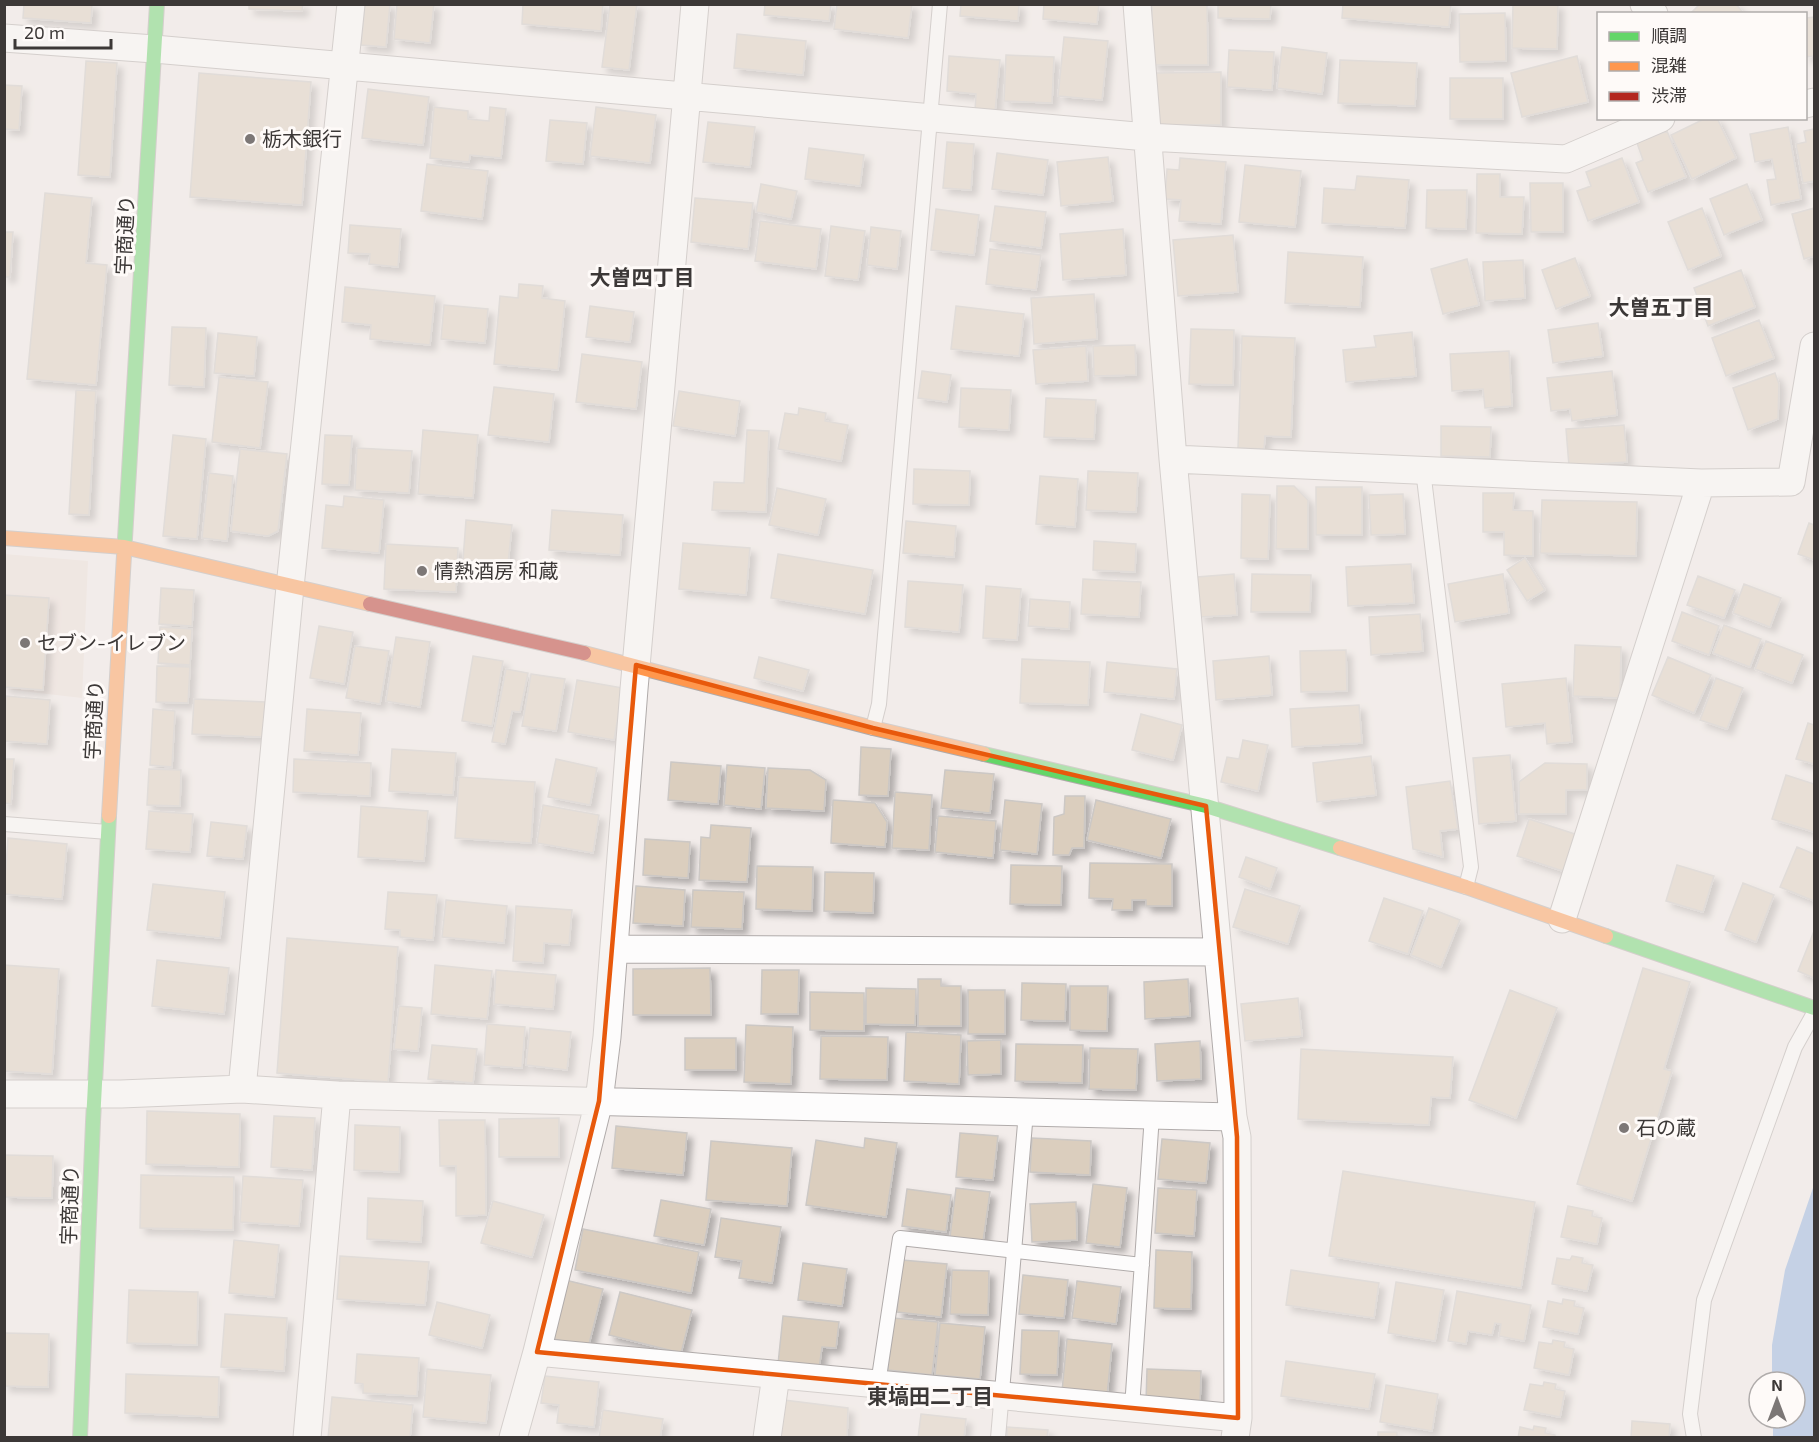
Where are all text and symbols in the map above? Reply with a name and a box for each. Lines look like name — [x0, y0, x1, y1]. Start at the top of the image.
scale bar — [15, 12, 111, 50]
legend — [1597, 12, 1807, 120]
text: 20 m — [24, 21, 65, 43]
text: 順調 — [1651, 24, 1687, 46]
text: 混雑 — [1651, 54, 1687, 76]
text: 渋滞 — [1651, 84, 1687, 106]
place label: 栃木銀行 — [262, 126, 342, 150]
marker: 栃木銀行 — [243, 132, 257, 146]
street label: 宇商通り — [110, 194, 138, 276]
district label: 大曽四丁目 — [590, 264, 695, 289]
district label: 大曽五丁目 — [1609, 294, 1714, 319]
place label: 情熱酒房 和蔵 — [434, 558, 558, 582]
marker: 情熱酒房 和蔵 — [415, 564, 429, 578]
place label: セブン-イレブン — [37, 630, 186, 654]
marker: セブン-イレブン — [18, 636, 32, 650]
street label: 宇商通り — [79, 679, 107, 761]
place label: 石の蔵 — [1636, 1115, 1696, 1139]
marker: 石の蔵 — [1617, 1121, 1631, 1135]
street label: 宇商通り — [56, 1165, 82, 1245]
north arrow — [1747, 1370, 1807, 1430]
text: N — [1771, 1375, 1783, 1394]
district label: 東塙田二丁目 — [867, 1383, 993, 1408]

